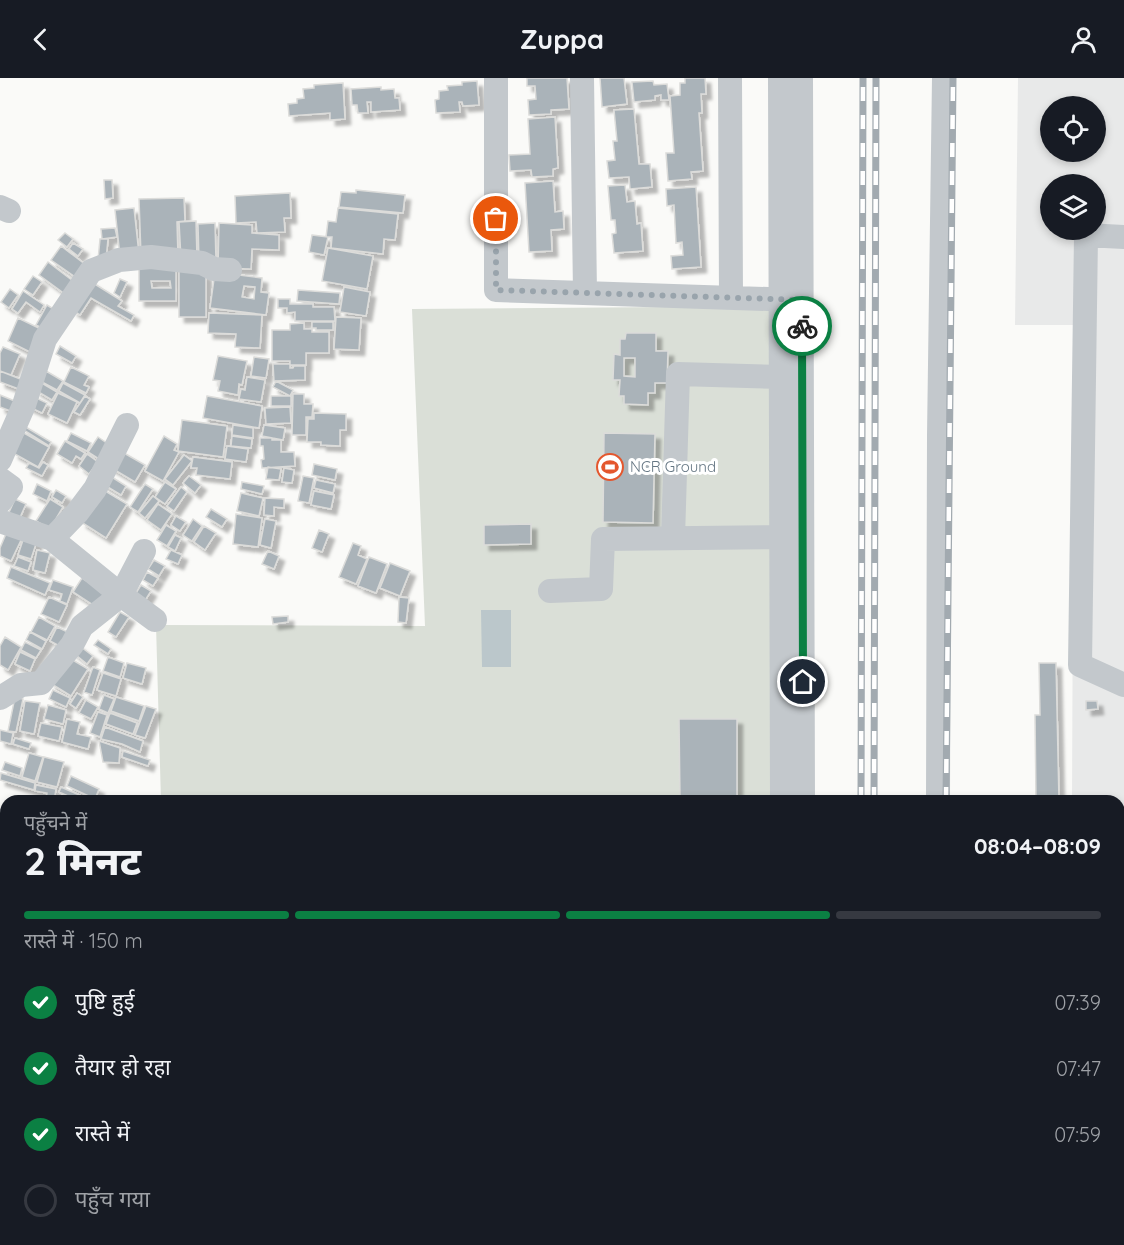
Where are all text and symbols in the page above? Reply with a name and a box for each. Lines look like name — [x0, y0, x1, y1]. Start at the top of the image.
text: Zuppa — [520, 22, 604, 56]
icon: back — [24, 23, 57, 56]
icon: person — [1067, 23, 1100, 56]
map controls — [1040, 96, 1106, 240]
button: locate — [1040, 96, 1106, 162]
button: layers — [1040, 174, 1106, 240]
pin — [470, 193, 521, 244]
icon: bag — [479, 202, 512, 235]
courier — [772, 296, 832, 356]
icon: bike — [786, 310, 819, 343]
sports icon: NCR Ground — [595, 452, 625, 482]
place label: NCR Ground — [630, 457, 716, 476]
pin — [777, 656, 828, 707]
icon: home — [786, 665, 819, 698]
text: पहुँचने में — [24, 810, 87, 835]
text: 08:04–08:09 — [974, 832, 1101, 860]
text: 2 मिनट — [24, 836, 141, 885]
text: रास्ते में · 150 m — [24, 928, 143, 953]
icon: check — [24, 986, 57, 1019]
text: पुष्टि हुई — [75, 987, 135, 1015]
text: 07:39 — [1055, 990, 1101, 1015]
icon: check — [24, 1052, 57, 1085]
text: तैयार हो रहा — [75, 1053, 171, 1081]
text: 07:47 — [1056, 1056, 1101, 1081]
icon: check — [24, 1118, 57, 1151]
text: रास्ते में — [75, 1119, 130, 1147]
text: 07:59 — [1054, 1122, 1101, 1147]
text: पहुँच गया — [75, 1185, 150, 1213]

